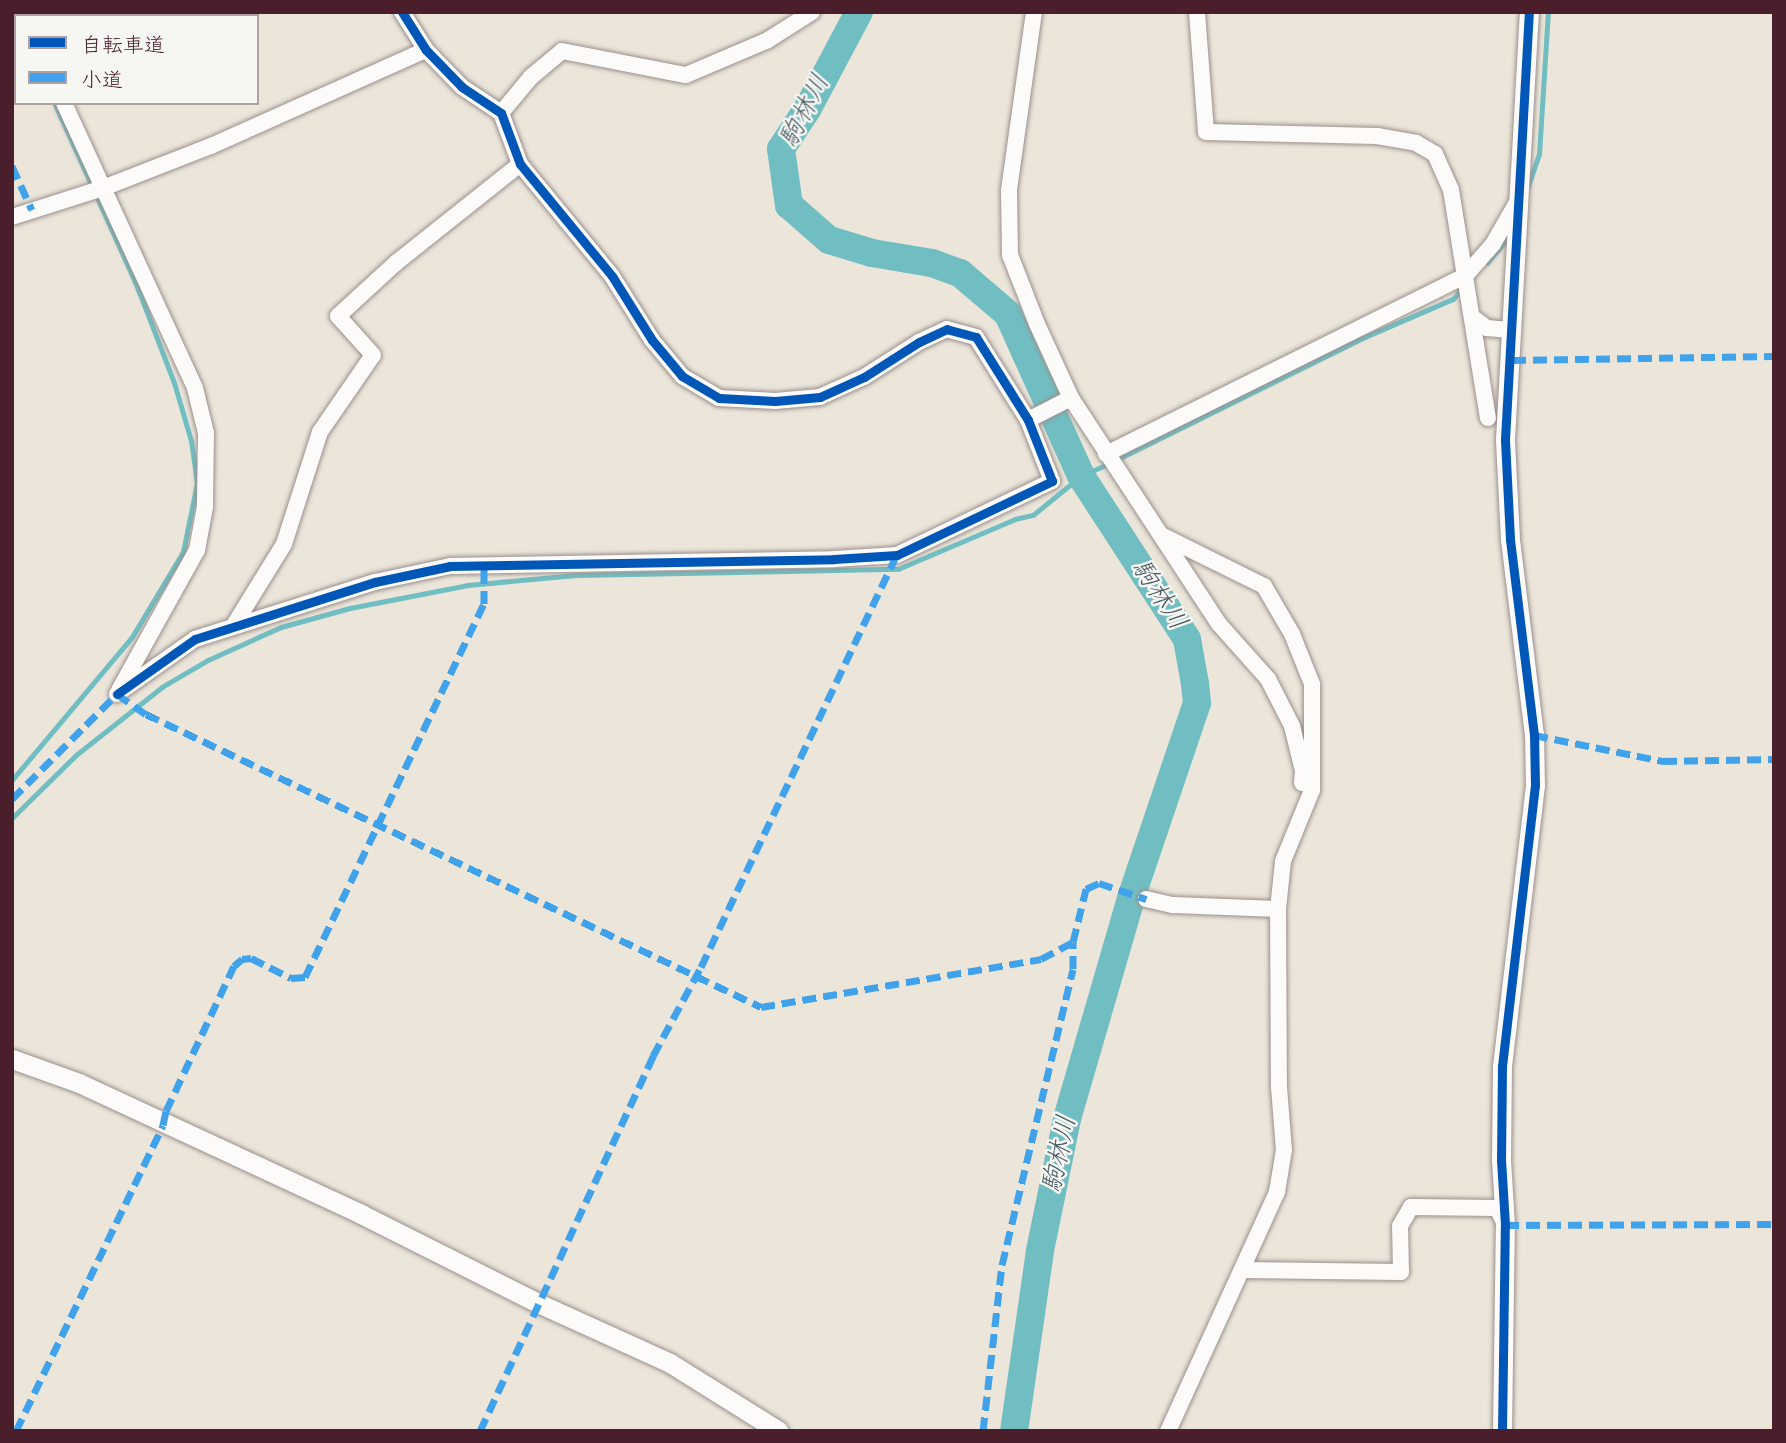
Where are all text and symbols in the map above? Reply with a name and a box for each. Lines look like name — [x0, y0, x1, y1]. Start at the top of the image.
legend — [14, 14, 259, 105]
text: 自転車道 — [81, 33, 165, 57]
text: 小道 — [81, 68, 123, 92]
water label: 駒林川 — [773, 69, 837, 153]
water label: 駒林川 — [1125, 554, 1193, 636]
water label: 駒林川 — [1037, 1113, 1083, 1195]

